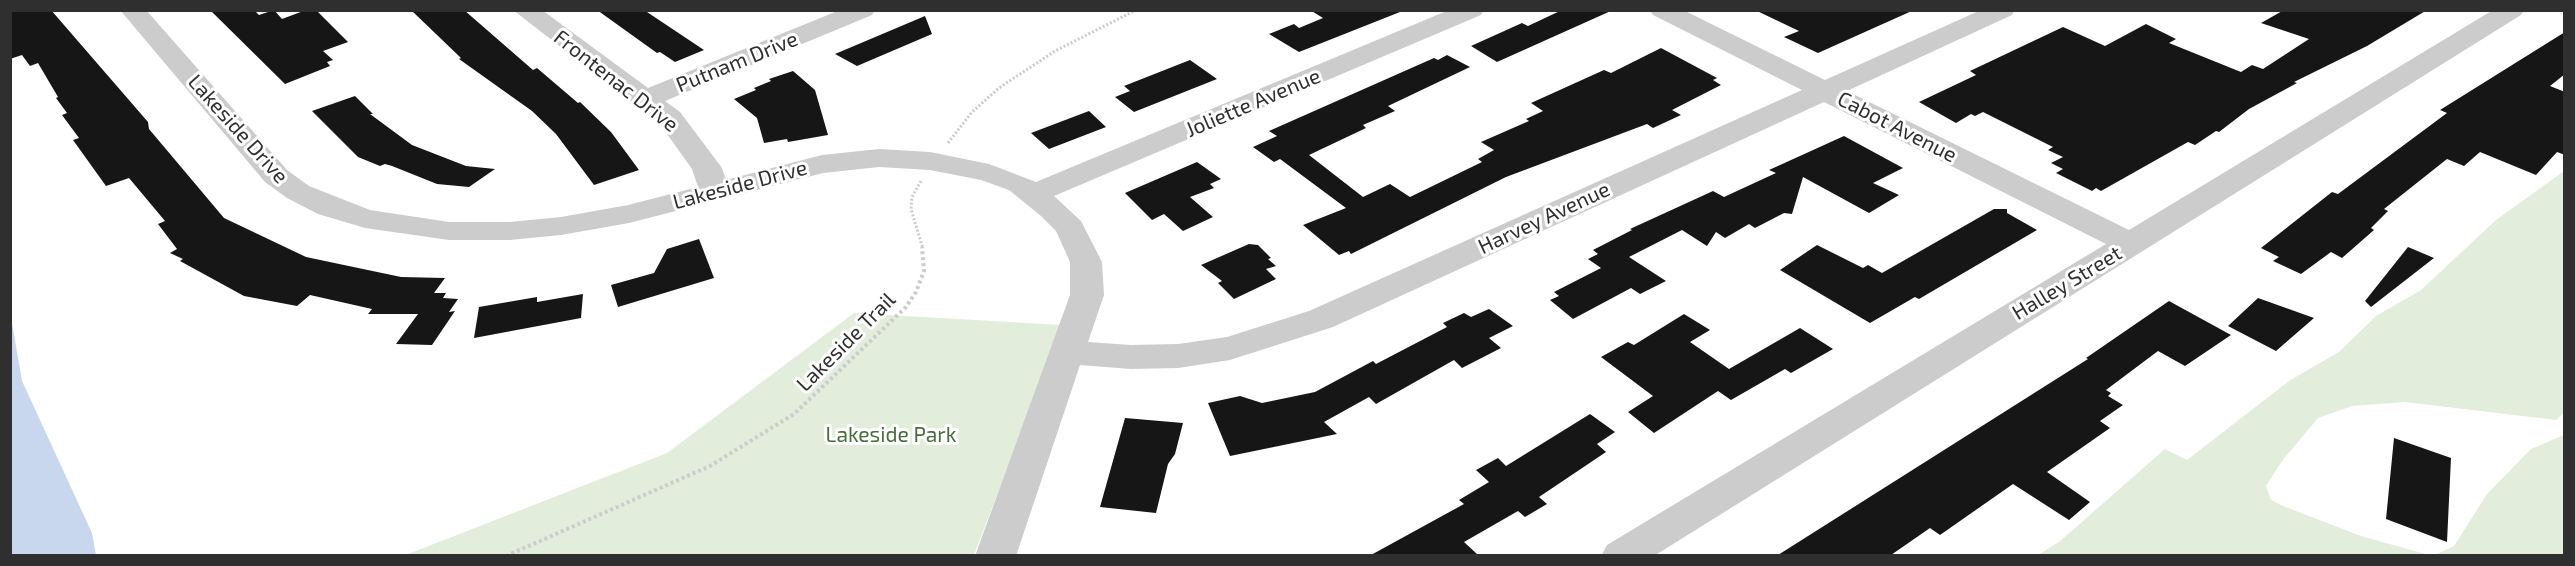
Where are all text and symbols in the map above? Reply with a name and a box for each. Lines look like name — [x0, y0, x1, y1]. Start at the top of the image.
street label: Frontenac Drive — [549, 25, 683, 137]
street label: Putnam Drive — [672, 26, 802, 98]
street label: Joliette Avenue — [1182, 63, 1324, 143]
street label: Lakeside Drive — [183, 69, 293, 189]
street label: Cabot Avenue — [1833, 86, 1961, 168]
street label: Lakeside Drive — [670, 155, 810, 215]
street label: Harvey Avenue — [1474, 176, 1614, 260]
street label: Halley Street — [2008, 240, 2126, 326]
street label: Lakeside Trail — [791, 287, 901, 397]
park label: Lakeside Park — [826, 422, 956, 448]

